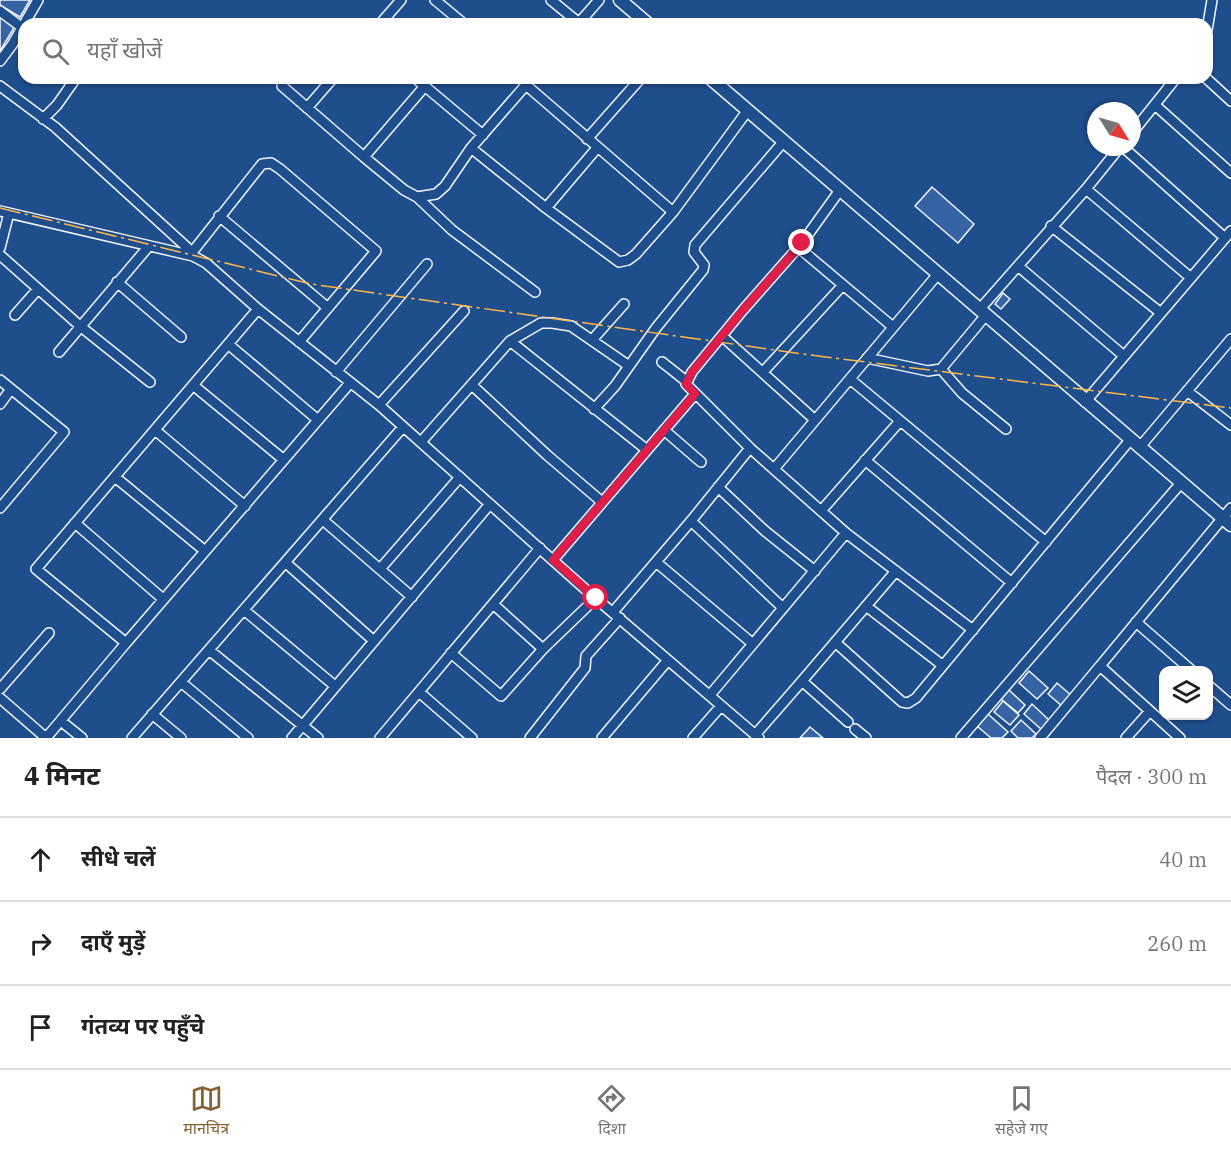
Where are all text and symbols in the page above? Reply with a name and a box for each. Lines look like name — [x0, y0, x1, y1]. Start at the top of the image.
search box — [18, 18, 1213, 84]
icon: search — [39, 35, 72, 68]
text: यहाँ खोजें — [87, 35, 162, 64]
north arrow — [1087, 102, 1141, 156]
route end — [788, 229, 814, 255]
route start — [582, 584, 608, 610]
map controls — [1159, 666, 1213, 720]
button: layers — [1159, 666, 1213, 720]
text: 4 मिनट — [24, 758, 100, 792]
text: पैदल · 300 m — [1096, 763, 1207, 790]
icon: ahead — [24, 843, 57, 876]
text: सीधे चलें — [81, 843, 155, 872]
text: 40 m — [1159, 846, 1207, 873]
icon: right — [24, 927, 57, 960]
text: दाएँ मुड़ें — [81, 927, 145, 956]
text: 260 m — [1147, 930, 1207, 957]
icon: arrive — [24, 1011, 57, 1044]
text: गंतव्य पर पहुँचे — [81, 1011, 204, 1040]
tab: मानचित्र — [183, 1082, 229, 1141]
tab: दिशा — [595, 1082, 628, 1141]
tab: सहेजे गए — [995, 1082, 1048, 1141]

